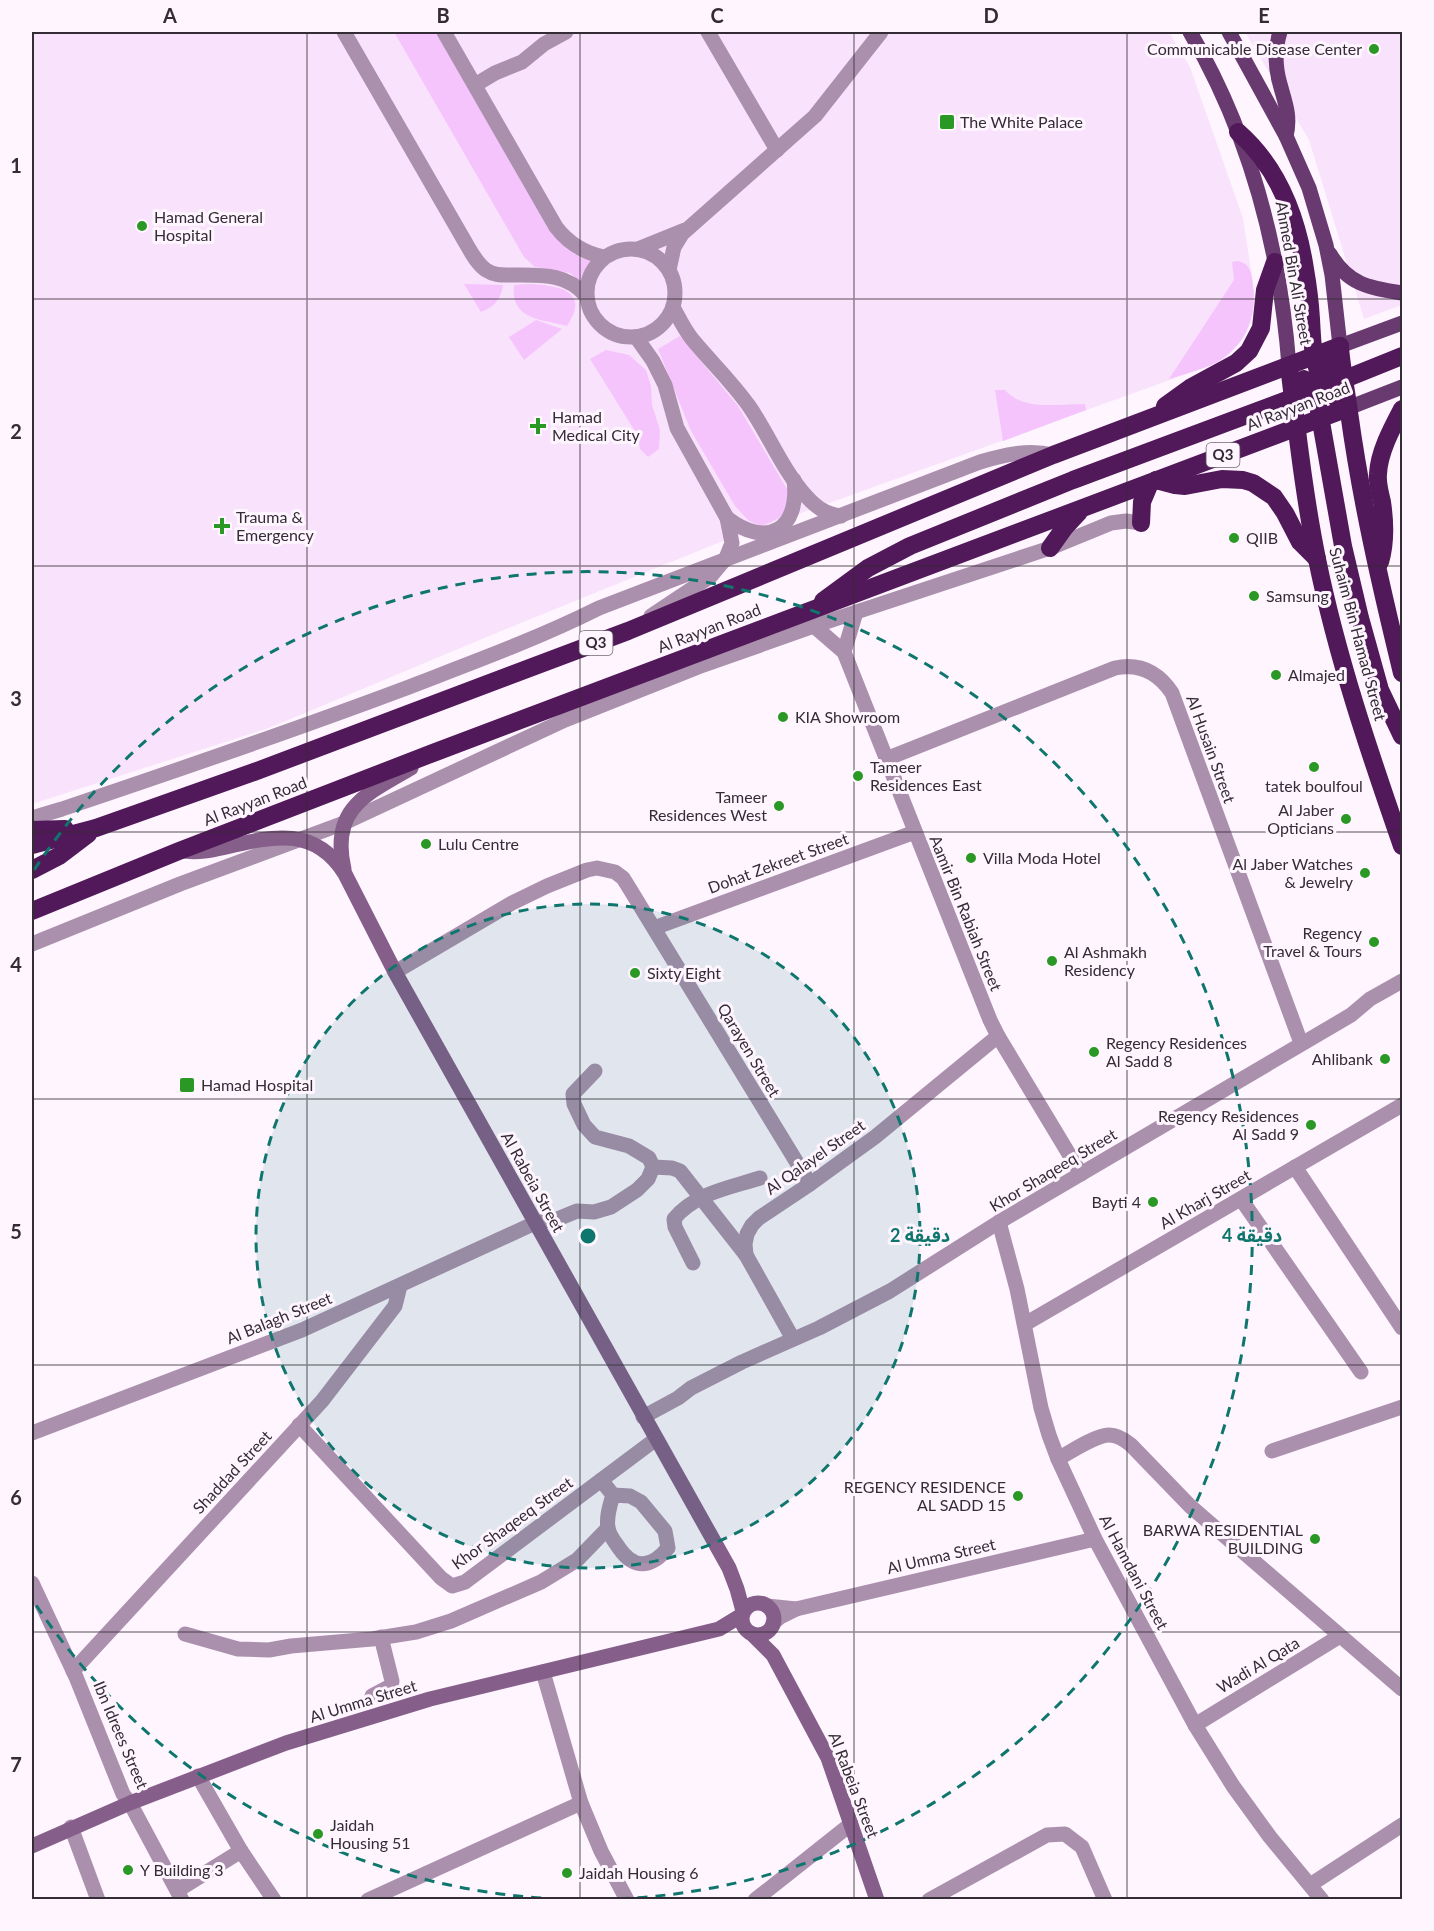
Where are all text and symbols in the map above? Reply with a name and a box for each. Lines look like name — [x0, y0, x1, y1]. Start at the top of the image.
text: A — [162, 3, 177, 27]
text: B — [436, 3, 450, 27]
text: C — [710, 3, 724, 27]
text: D — [983, 3, 999, 27]
text: E — [1258, 3, 1270, 27]
place label: Communicable Disease Center — [1147, 39, 1362, 58]
marker: Communicable Disease Center — [1367, 42, 1381, 56]
place label: The White Palace — [960, 112, 1083, 131]
marker: The White Palace — [938, 113, 956, 131]
text: 1 — [10, 153, 22, 177]
street label: Ahmed Bin Ali Street — [1272, 200, 1317, 346]
place label: Hamad General Hospital — [154, 207, 263, 244]
marker: Hamad General Hospital — [135, 219, 149, 233]
street label: Al Rayyan Road — [1243, 377, 1352, 434]
place label: Hamad Medical City — [552, 407, 641, 444]
marker: Hamad Medical City — [529, 417, 547, 435]
text: 2 — [10, 419, 22, 443]
road number: Q3 — [1206, 443, 1240, 467]
place label: Trauma & Emergency — [236, 507, 314, 544]
marker: Trauma & Emergency — [213, 517, 231, 535]
place label: QIIB — [1246, 528, 1278, 547]
marker: QIIB — [1227, 531, 1241, 545]
street label: Suhaim Bin Hamad Street — [1326, 545, 1391, 723]
place label: Samsung — [1266, 586, 1329, 605]
marker: Samsung — [1247, 589, 1261, 603]
street label: Al Rayyan Road — [654, 599, 763, 656]
road number: Q3 — [580, 631, 612, 655]
place label: Almajed — [1288, 665, 1345, 684]
marker: Almajed — [1269, 668, 1283, 682]
text: 3 — [10, 686, 22, 710]
street label: Al Husain Street — [1183, 692, 1240, 806]
place label: KIA Showroom — [795, 707, 900, 726]
marker: KIA Showroom — [776, 710, 790, 724]
place label: Tameer Residences East — [870, 757, 982, 794]
marker: tatek boulfoul — [1307, 760, 1321, 774]
marker: Tameer Residences East — [851, 769, 865, 783]
street label: Al Rayyan Road — [200, 772, 309, 829]
place label: tatek boulfoul — [1265, 776, 1363, 795]
place label: Tameer Residences West — [648, 787, 767, 824]
marker: Tameer Residences West — [772, 799, 786, 813]
place label: Al Jaber Opticians — [1267, 800, 1334, 837]
marker: Al Jaber Opticians — [1339, 812, 1353, 826]
street label: Dohat Zekreet Street — [705, 828, 851, 897]
street label: Aamir Bin Rabiah Street — [927, 832, 1006, 994]
place label: Lulu Centre — [438, 834, 519, 853]
marker: Lulu Centre — [419, 837, 433, 851]
place label: Villa Moda Hotel — [983, 848, 1101, 867]
marker: Villa Moda Hotel — [964, 851, 978, 865]
place label: Al Jaber Watches & Jewelry — [1232, 854, 1354, 891]
marker: Al Jaber Watches & Jewelry — [1358, 866, 1372, 880]
place label: Regency Travel & Tours — [1263, 923, 1363, 960]
marker: Regency Travel & Tours — [1367, 935, 1381, 949]
place label: Al Ashmakh Residency — [1064, 942, 1147, 979]
text: 4 — [10, 952, 22, 976]
marker: Al Ashmakh Residency — [1045, 954, 1059, 968]
place label: Sixty Eight — [647, 963, 721, 982]
marker: Sixty Eight — [628, 966, 642, 980]
street label: Qarayen Street — [714, 1000, 785, 1100]
place label: Regency Residences Al Sadd 8 — [1106, 1033, 1247, 1070]
marker: Regency Residences Al Sadd 8 — [1087, 1045, 1101, 1059]
place label: Ahlibank — [1312, 1049, 1374, 1068]
marker: Ahlibank — [1378, 1052, 1392, 1066]
place label: Hamad Hospital — [201, 1075, 313, 1094]
marker: Hamad Hospital — [178, 1076, 196, 1094]
place label: Regency Residences Al Sadd 9 — [1158, 1106, 1299, 1143]
street label: Al Qalayel Street — [761, 1115, 868, 1198]
marker: Regency Residences Al Sadd 9 — [1304, 1118, 1318, 1132]
street label: Khor Shaqeeq Street — [986, 1124, 1120, 1215]
street label: Al Rabeia Street — [498, 1128, 569, 1236]
street label: Al Kharj Street — [1156, 1165, 1254, 1232]
place label: Bayti 4 — [1092, 1192, 1141, 1211]
marker: Bayti 4 — [1146, 1195, 1160, 1209]
text: 5 — [10, 1219, 22, 1243]
text: 2 دقيقة — [890, 1224, 950, 1246]
text: 4 دقيقة — [1222, 1224, 1282, 1246]
centre of rings — [578, 1226, 598, 1246]
street label: Al Balagh Street — [223, 1288, 335, 1347]
street label: Shaddad Street — [188, 1426, 275, 1517]
street label: Khor Shaqeeq Street — [448, 1472, 576, 1573]
place label: REGENCY RESIDENCE AL SADD 15 — [844, 1477, 1006, 1514]
text: 6 — [10, 1485, 22, 1509]
marker: REGENCY RESIDENCE AL SADD 15 — [1011, 1489, 1025, 1503]
street label: Al Hamdani Street — [1096, 1511, 1173, 1633]
place label: BARWA RESIDENTIAL BUILDING — [1143, 1520, 1303, 1557]
marker: BARWA RESIDENTIAL BUILDING — [1308, 1532, 1322, 1546]
street label: Al Umma Street — [885, 1534, 997, 1577]
street label: Wadi Al Qata — [1213, 1633, 1302, 1697]
street label: Al Umma Street — [307, 1675, 419, 1726]
street label: Ibn Idrees Street — [90, 1678, 153, 1792]
street label: Al Rabeia Street — [826, 1729, 883, 1841]
text: 7 — [10, 1752, 22, 1776]
place label: Jaidah Housing 51 — [330, 1815, 411, 1852]
marker: Jaidah Housing 51 — [311, 1827, 325, 1841]
place label: Y Building 3 — [140, 1860, 224, 1879]
marker: Y Building 3 — [121, 1863, 135, 1877]
place label: Jaidah Housing 6 — [579, 1863, 699, 1882]
marker: Jaidah Housing 6 — [560, 1866, 574, 1880]

